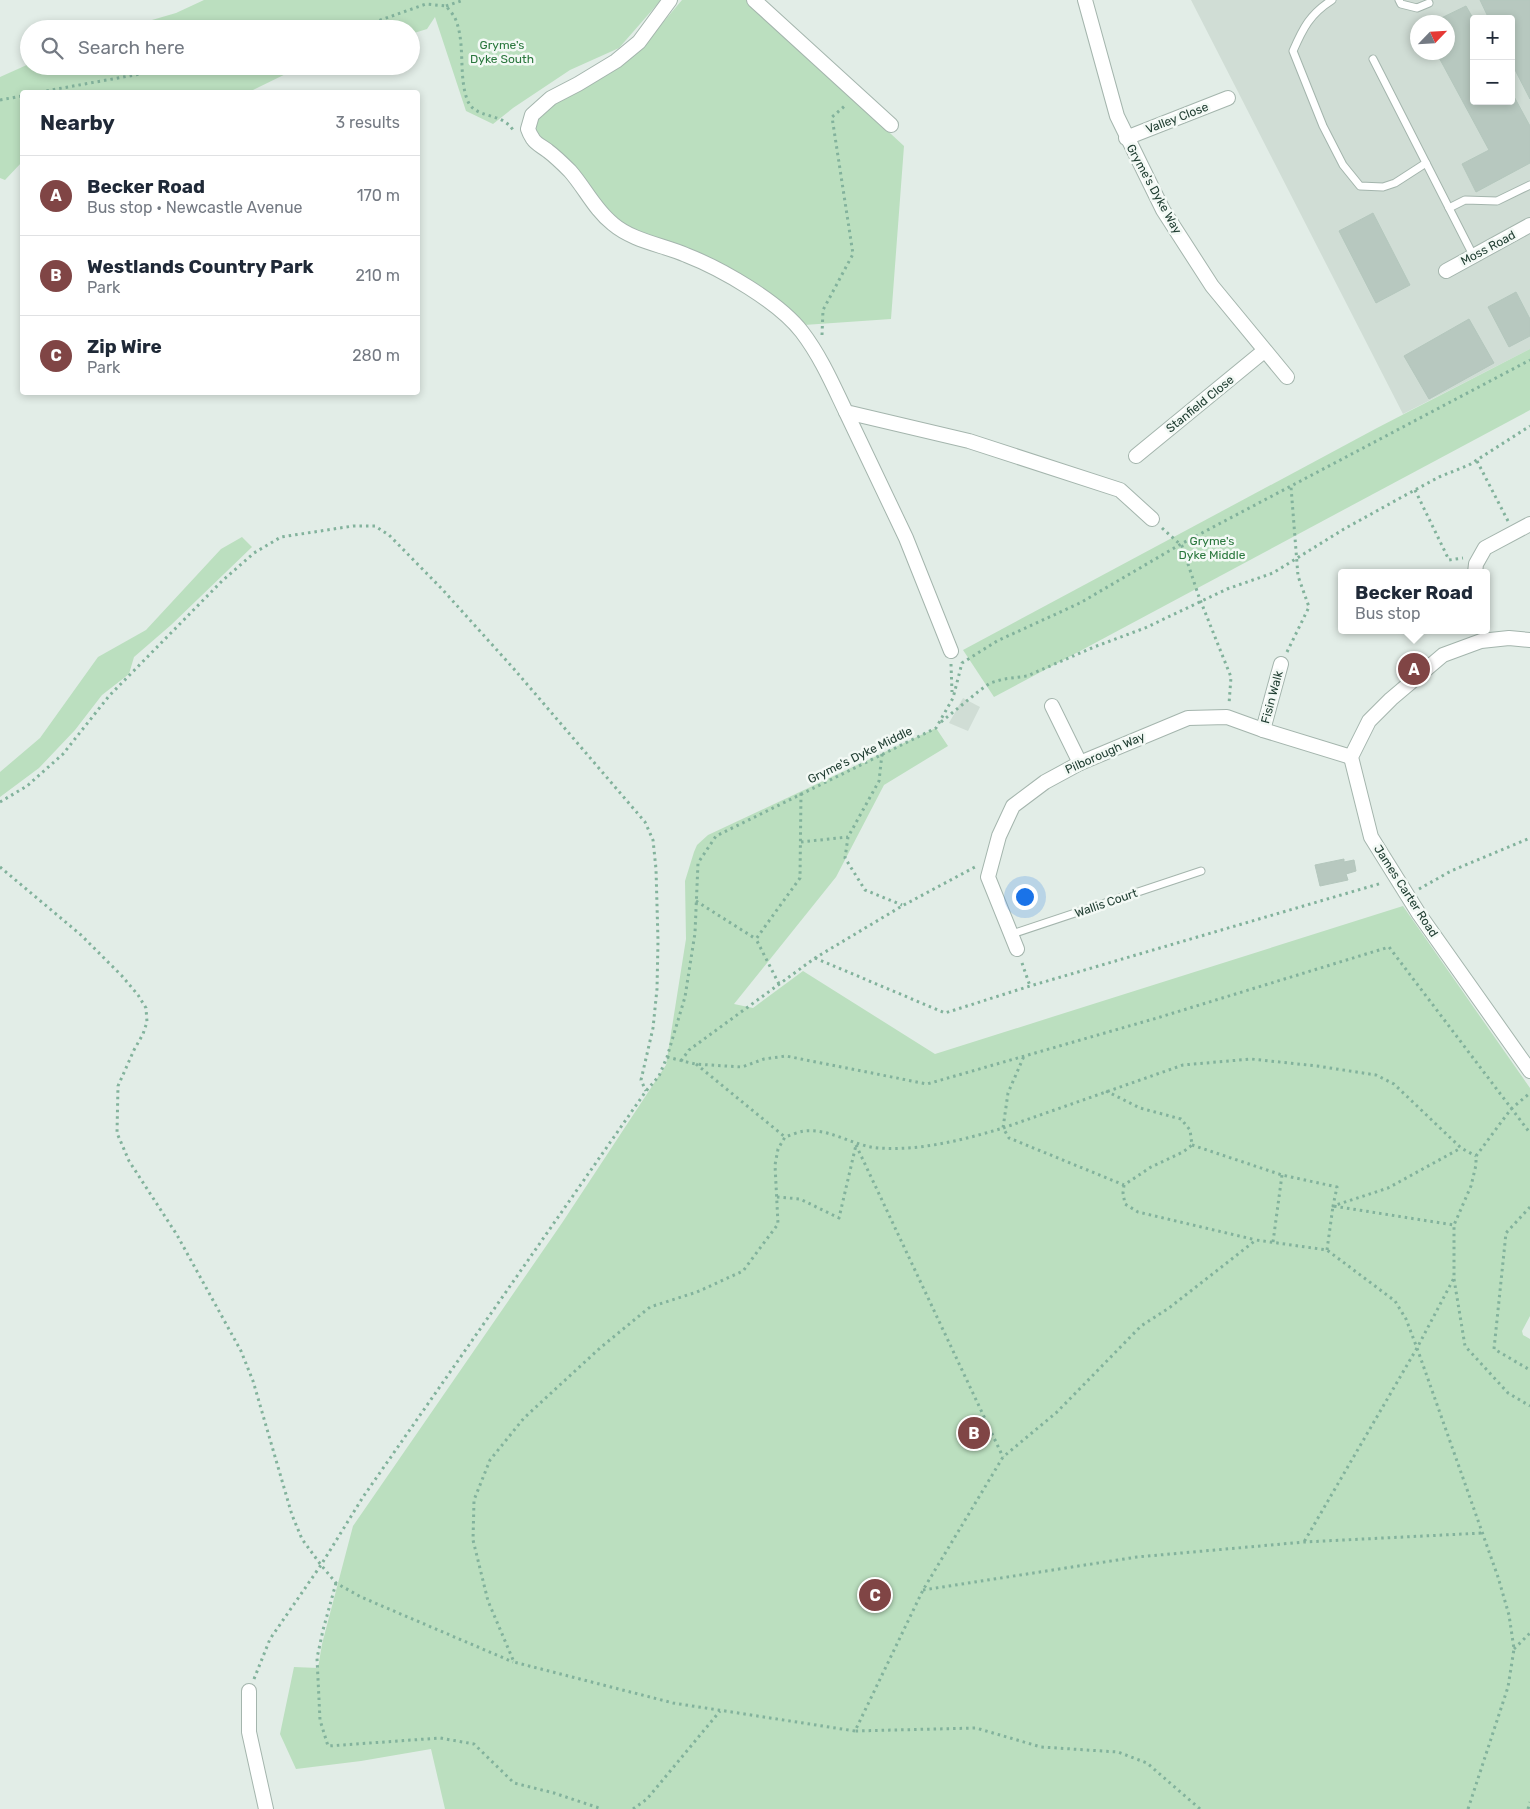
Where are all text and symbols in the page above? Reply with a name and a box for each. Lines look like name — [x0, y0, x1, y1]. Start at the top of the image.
north arrow — [1410, 15, 1455, 60]
map controls — [1470, 15, 1515, 105]
button: + — [1470, 15, 1515, 60]
search box — [20, 20, 420, 75]
icon: search — [38, 34, 66, 62]
text: Search here — [78, 36, 185, 59]
park label: Gryme's Dyke South — [470, 38, 534, 66]
button: − — [1470, 60, 1515, 105]
street label: Valley Close — [1144, 100, 1211, 136]
text: Nearby — [40, 110, 115, 135]
text: 3 results — [335, 113, 400, 132]
street label: Gryme's Dyke Way — [1124, 142, 1185, 237]
text: Becker Road — [87, 175, 205, 198]
text: A — [50, 186, 62, 205]
text: 170 m — [357, 186, 400, 205]
text: Bus stop · Newcastle Avenue — [87, 198, 303, 217]
street label: Moss Road — [1458, 228, 1518, 268]
text: Westlands Country Park — [87, 255, 314, 278]
text: B — [50, 266, 62, 285]
text: 210 m — [355, 266, 400, 285]
text: Park — [87, 278, 120, 297]
text: Zip Wire — [87, 335, 162, 358]
text: C — [50, 346, 62, 365]
text: 280 m — [352, 346, 400, 365]
text: Park — [87, 358, 120, 377]
street label: Stanfield Close — [1163, 372, 1237, 436]
park label: Gryme's Dyke Middle — [1179, 534, 1246, 562]
popup — [1338, 569, 1490, 634]
text: Becker Road — [1355, 581, 1473, 604]
text: Bus stop — [1355, 604, 1421, 623]
pin: A — [1398, 650, 1430, 688]
street label: Fisin Walk — [1258, 668, 1286, 725]
street label: Gryme's Dyke Middle — [805, 723, 915, 786]
street label: Pilborough Way — [1063, 729, 1147, 777]
street label: James Carter Road — [1371, 842, 1441, 940]
your location — [1012, 884, 1038, 910]
street label: Wallis Court — [1073, 886, 1139, 920]
pin: B — [958, 1414, 990, 1452]
pin: C — [859, 1576, 891, 1614]

